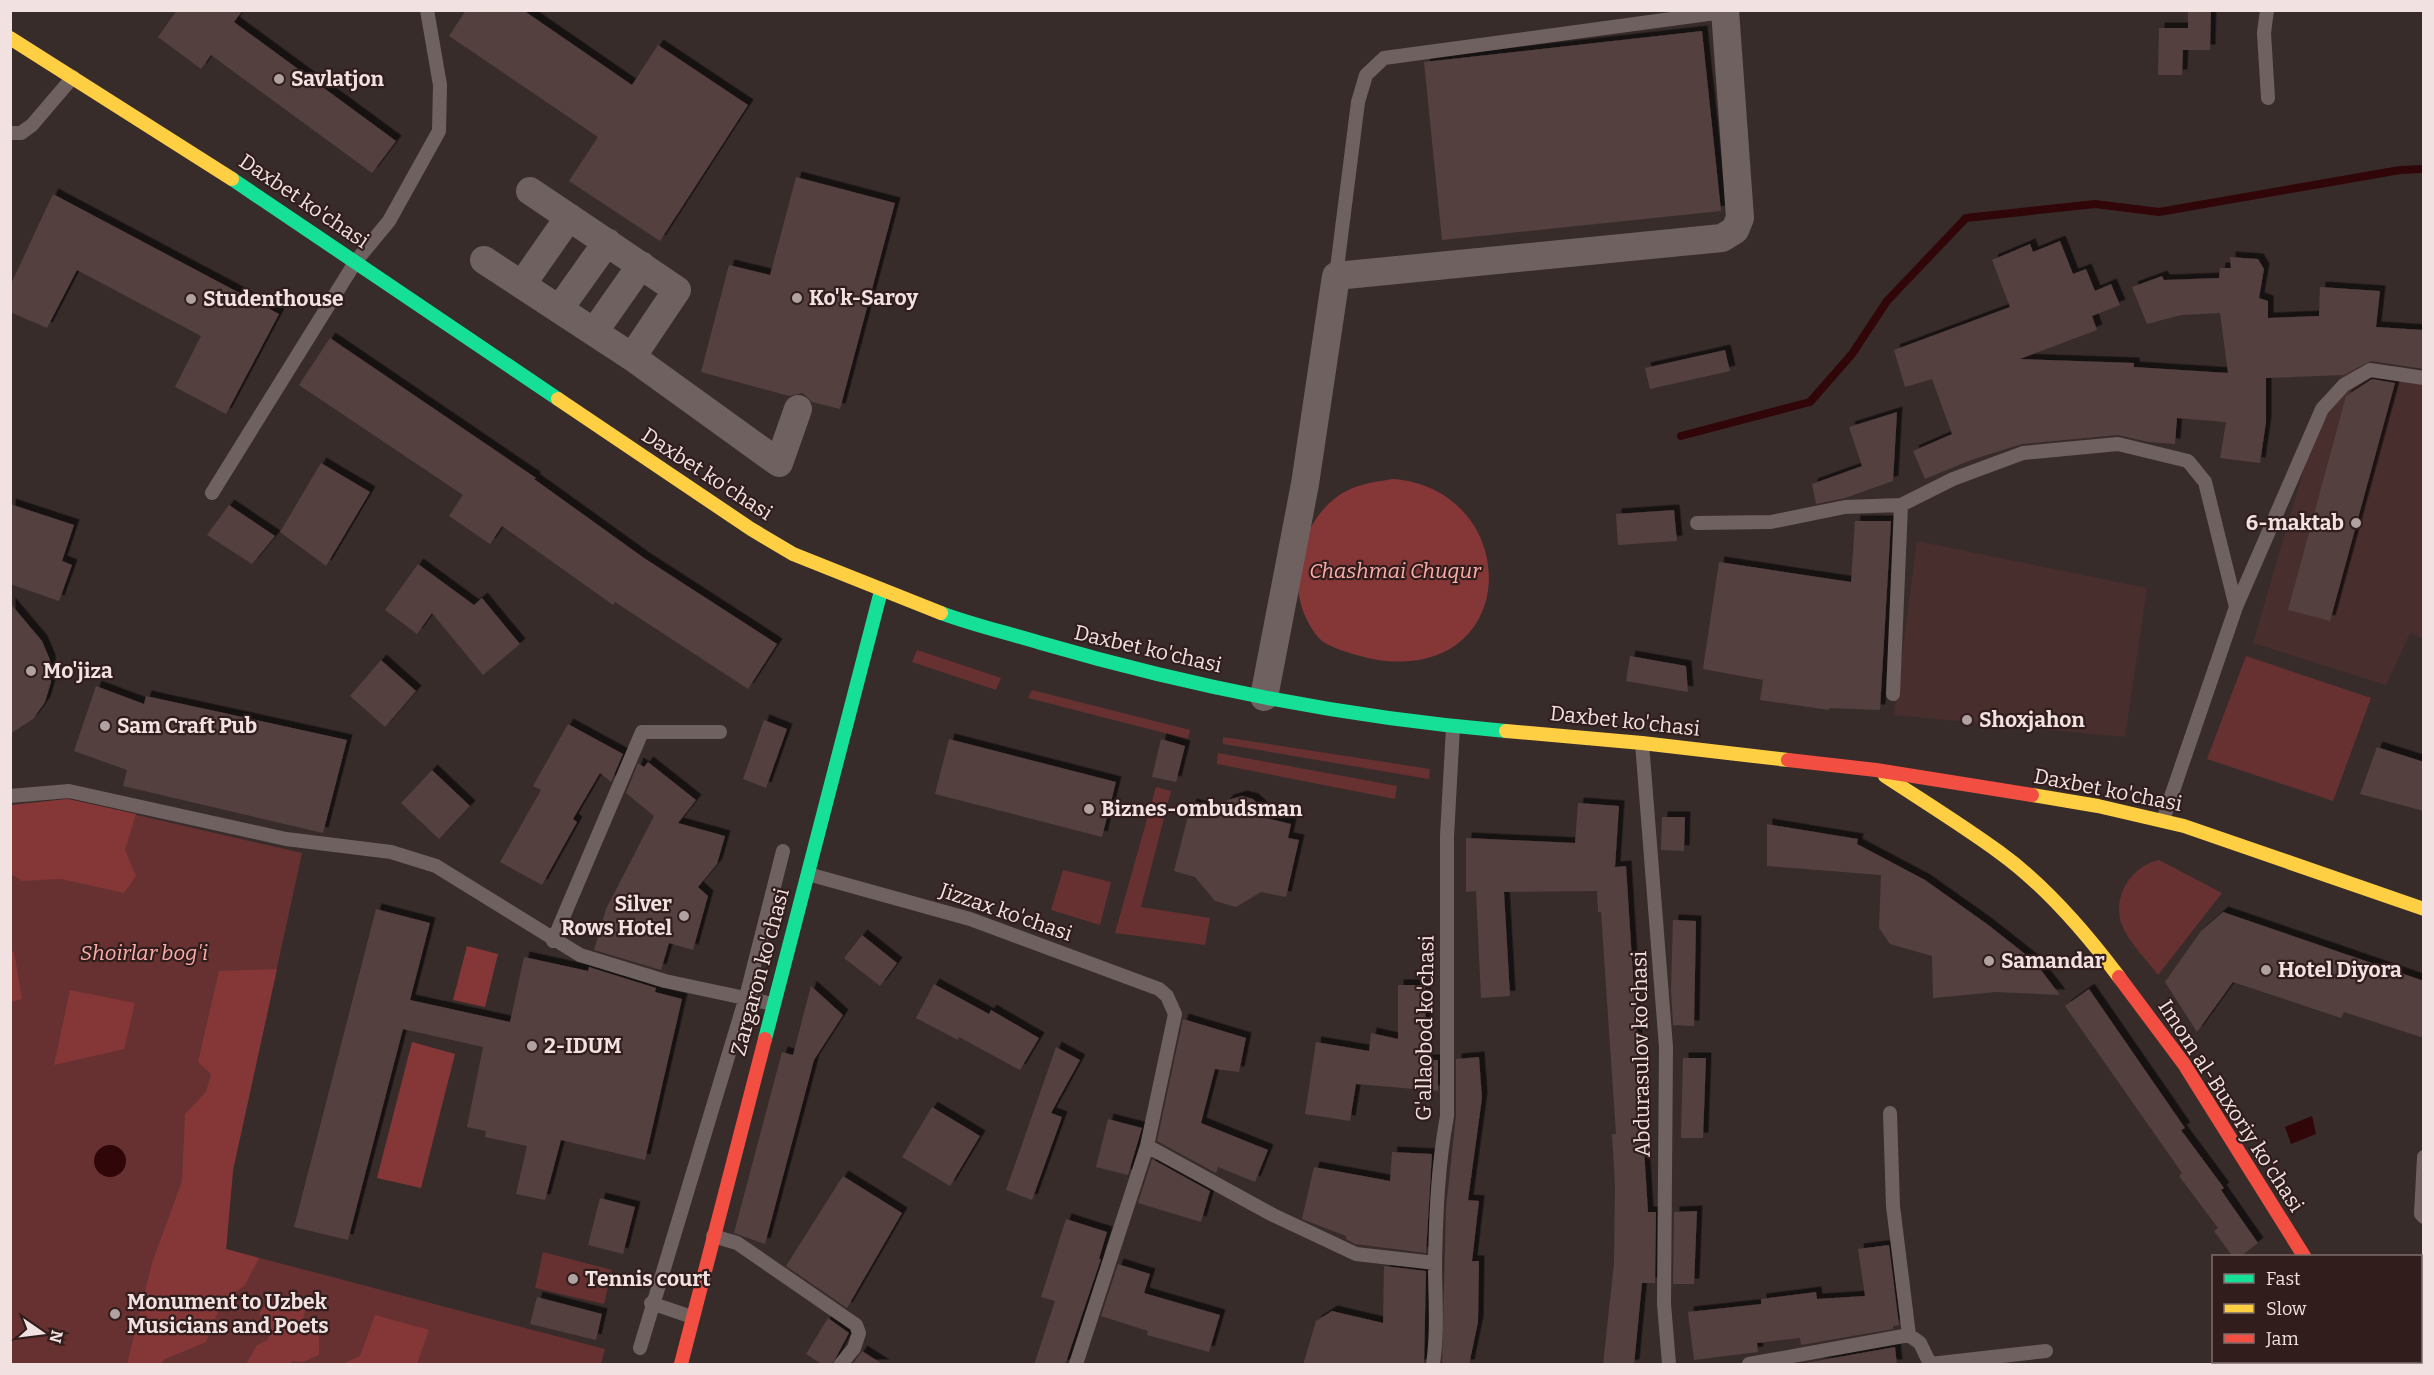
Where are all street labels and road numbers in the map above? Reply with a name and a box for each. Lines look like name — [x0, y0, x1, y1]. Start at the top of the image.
street label: Daxbet ko'chasi — [234, 148, 374, 254]
street label: Daxbet ko'chasi — [637, 422, 777, 526]
street label: Daxbet ko'chasi — [1072, 619, 1224, 679]
street label: Daxbet ko'chasi — [1549, 700, 1701, 742]
street label: Daxbet ko'chasi — [2032, 763, 2184, 817]
street label: Jizzax ko'chasi — [935, 877, 1076, 947]
street label: Zargaron ko'chasi — [725, 885, 795, 1059]
street label: G'allaobod ko'chasi — [1410, 935, 1440, 1121]
street label: Abdurasulov ko'chasi — [1626, 951, 1656, 1157]
street label: Imom al-Buxoriy ko'chasi — [2153, 995, 2309, 1217]

